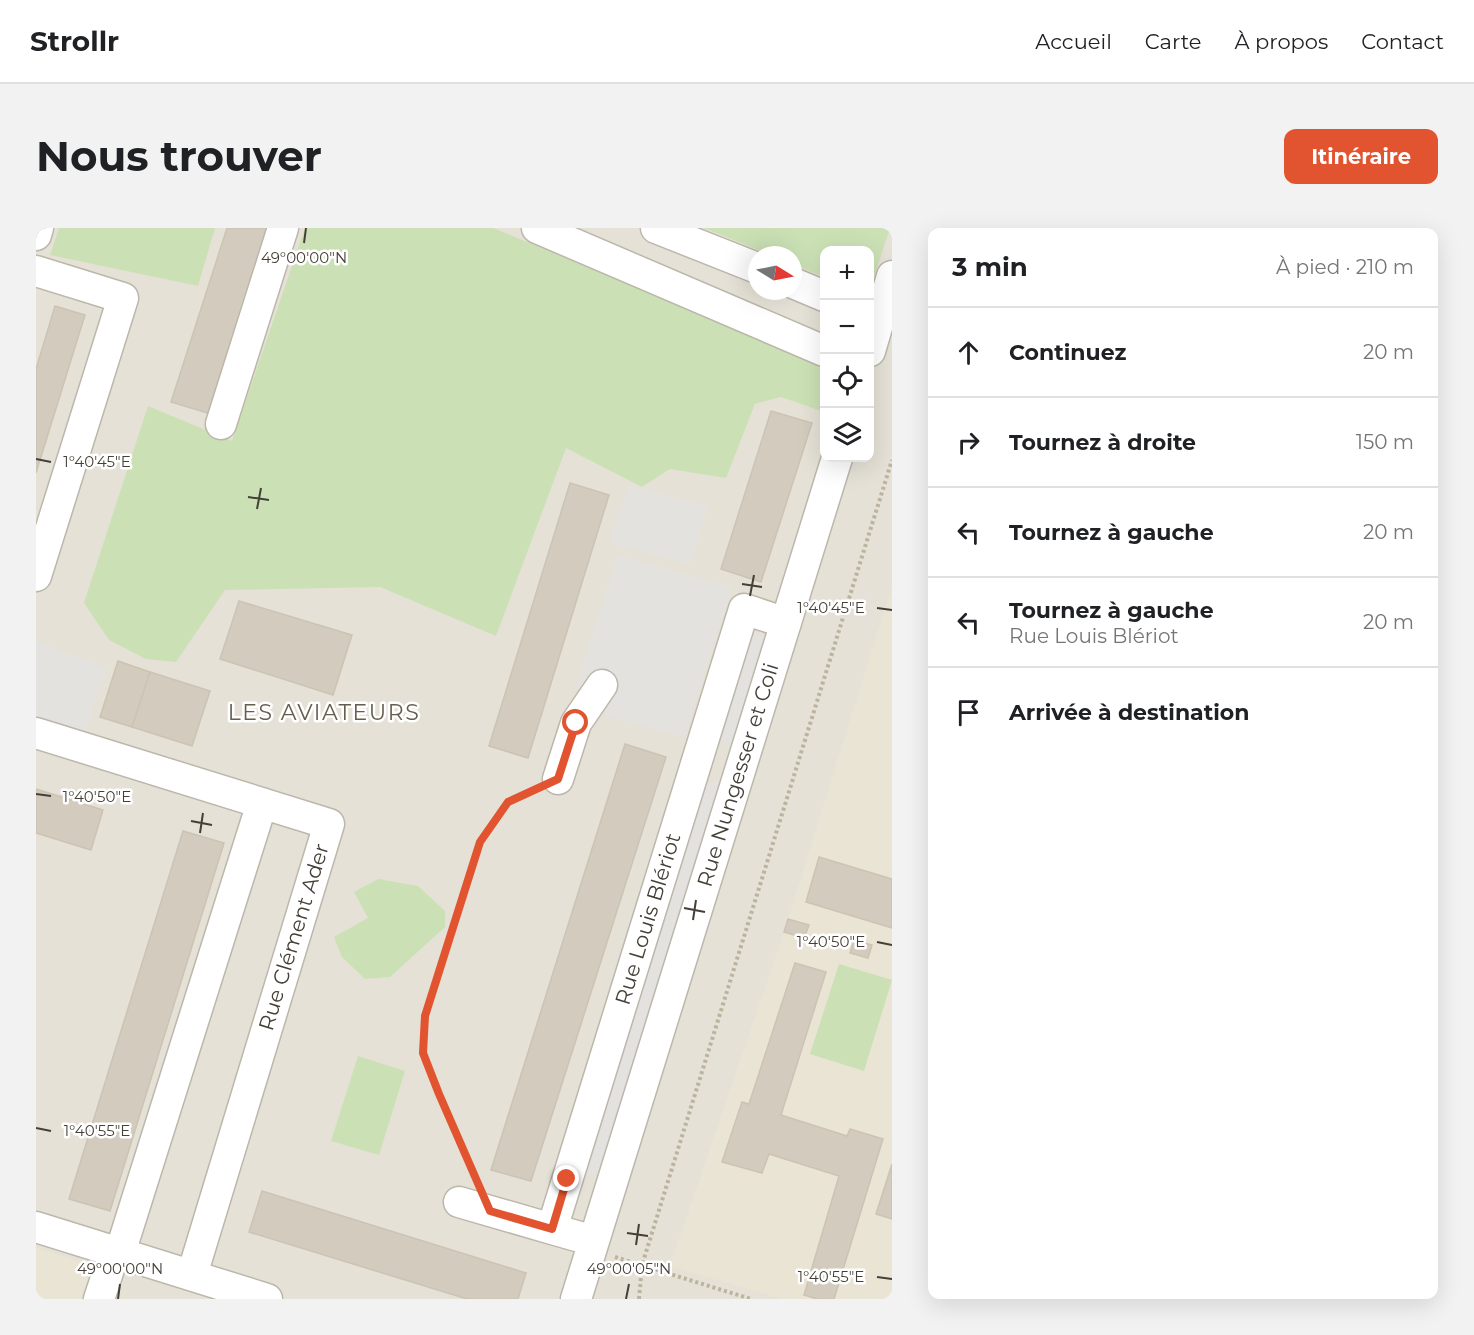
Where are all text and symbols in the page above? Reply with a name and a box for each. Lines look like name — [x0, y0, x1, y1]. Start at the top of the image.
text: Strollr — [30, 24, 119, 58]
text: Accueil — [1035, 29, 1112, 54]
text: Carte — [1145, 29, 1201, 54]
text: À propos — [1234, 29, 1328, 54]
text: Contact — [1361, 29, 1444, 54]
button: Itinéraire — [1284, 129, 1438, 184]
text: Nous trouver — [36, 130, 322, 182]
north arrow — [748, 246, 802, 300]
map controls — [820, 246, 874, 462]
button: + — [820, 246, 874, 300]
text: 49°00'00"N — [261, 248, 347, 267]
text: 3 min — [952, 251, 1028, 283]
text: À pied · 210 m — [1276, 255, 1414, 279]
button: − — [820, 300, 874, 354]
icon: ahead — [952, 336, 985, 369]
text: Continuez — [1009, 339, 1126, 366]
text: 20 m — [1363, 340, 1414, 364]
button: locate — [820, 354, 874, 408]
button: layers — [820, 408, 874, 462]
icon: right — [952, 426, 985, 459]
text: Tournez à droite — [1009, 429, 1196, 456]
text: 150 m — [1356, 430, 1414, 454]
text: 1°40'45"E — [63, 452, 131, 471]
icon: left — [952, 516, 985, 549]
text: Tournez à gauche — [1009, 519, 1214, 546]
text: 20 m — [1363, 520, 1414, 544]
text: Tournez à gauche — [1009, 597, 1214, 624]
text: 1°40'45"E — [797, 598, 865, 617]
icon: left — [952, 606, 985, 639]
text: 20 m — [1363, 610, 1414, 634]
text: Rue Louis Blériot — [1009, 624, 1179, 648]
street label: Rue Nungesser et Coli — [692, 660, 783, 890]
icon: arrive — [952, 696, 985, 729]
district label: LES AVIATEURS — [228, 699, 420, 726]
text: Arrivée à destination — [1009, 699, 1249, 726]
route start — [562, 709, 588, 735]
text: 1°40'50"E — [63, 787, 131, 806]
street label: Rue Louis Blériot — [610, 830, 686, 1008]
street label: Rue Clément Ader — [253, 840, 334, 1033]
text: 1°40'50"E — [797, 932, 865, 951]
text: 1°40'55"E — [64, 1121, 130, 1140]
route end — [553, 1165, 579, 1191]
text: 49°00'00"N — [77, 1259, 163, 1278]
text: 49°00'05"N — [587, 1259, 671, 1278]
text: 1°40'55"E — [798, 1267, 864, 1286]

